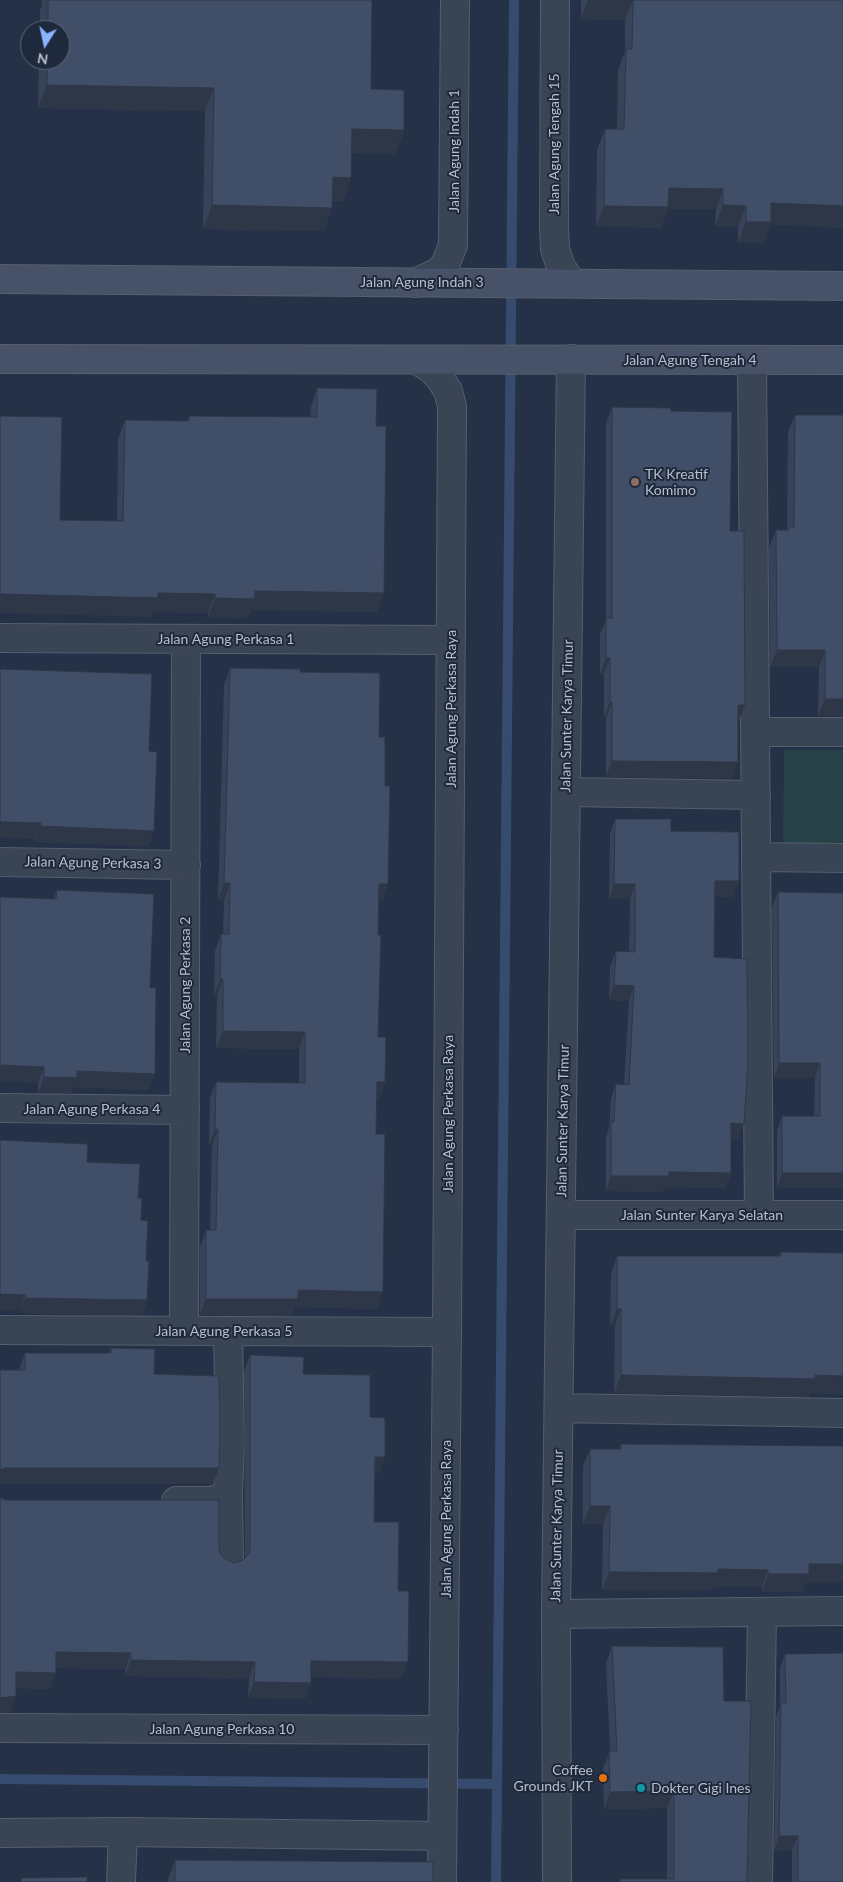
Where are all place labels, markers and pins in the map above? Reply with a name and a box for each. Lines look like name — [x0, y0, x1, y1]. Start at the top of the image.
place label: TK Kreatif Komimo — [645, 466, 708, 498]
marker: TK Kreatif Komimo — [629, 476, 641, 488]
place label: Coffee Grounds JKT — [514, 1762, 593, 1794]
marker: Coffee Grounds JKT — [597, 1772, 609, 1784]
place label: Dokter Gigi Ines — [651, 1780, 750, 1796]
marker: Dokter Gigi Ines — [635, 1782, 647, 1794]

